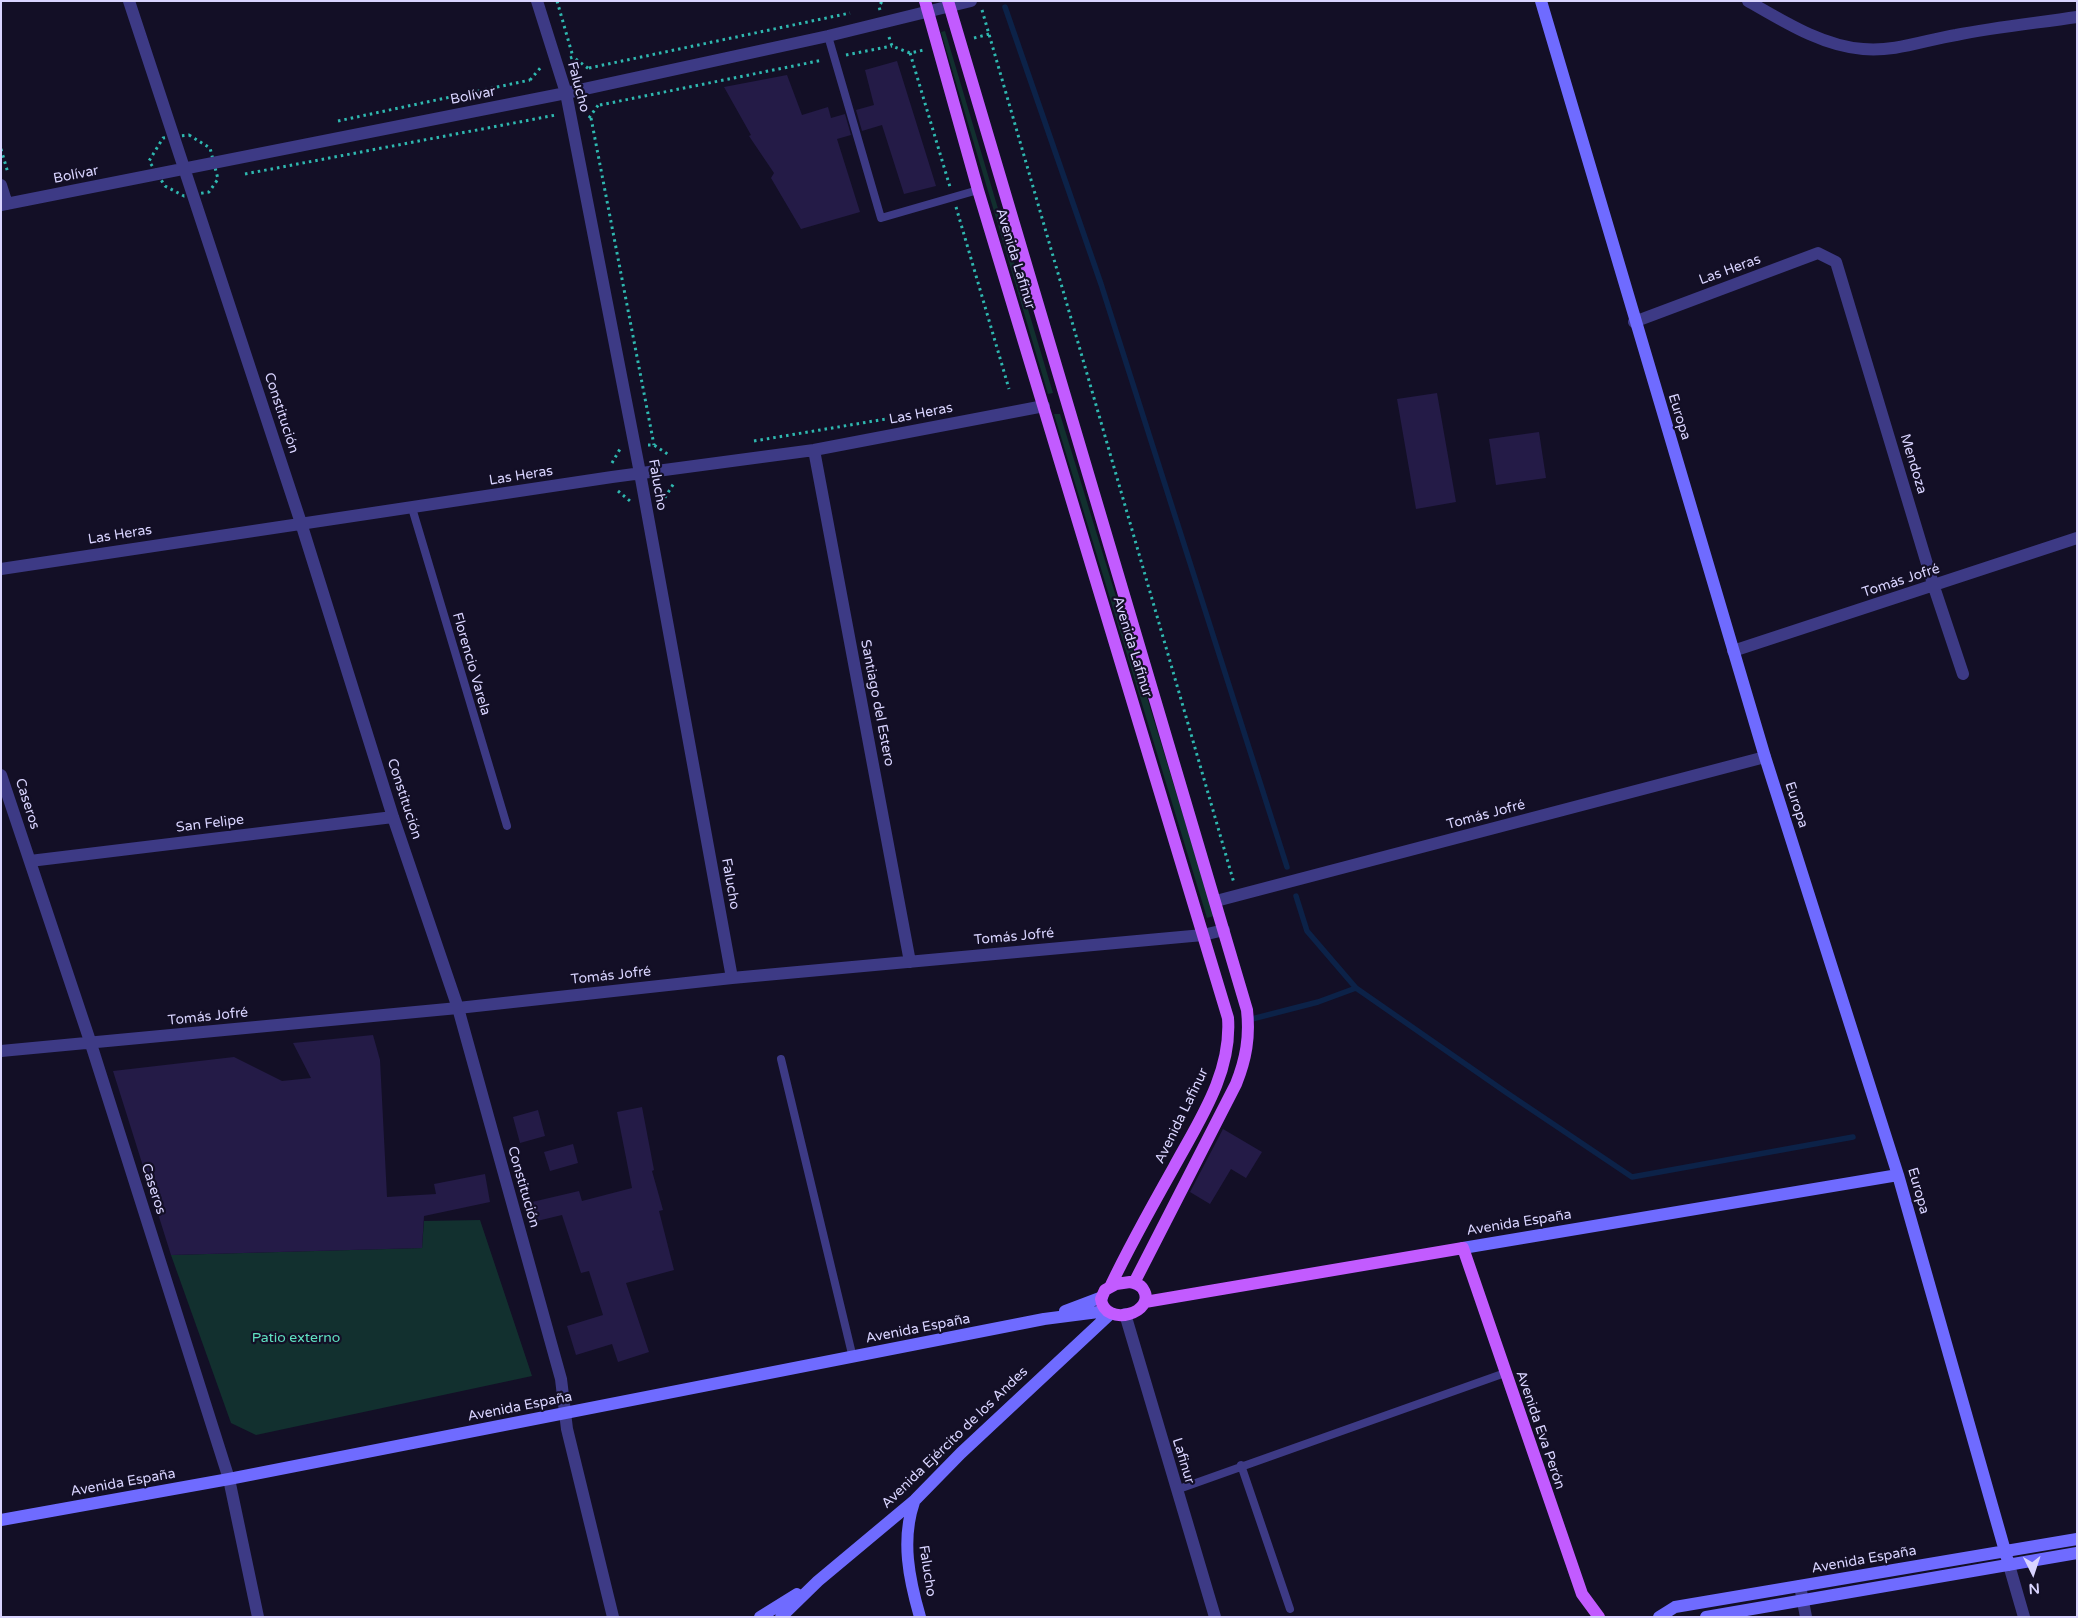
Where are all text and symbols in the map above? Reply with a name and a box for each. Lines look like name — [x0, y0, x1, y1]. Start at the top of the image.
street label: Falucho — [563, 60, 593, 114]
street label: Bolívar — [449, 83, 497, 109]
street label: Bolívar — [52, 162, 100, 188]
street label: Avenida Lafinur — [992, 207, 1038, 311]
street label: Las Heras — [1697, 251, 1763, 289]
street label: Constitución — [260, 371, 302, 455]
street label: Europa — [1664, 392, 1694, 442]
street label: Las Heras — [888, 400, 954, 428]
street label: Mendoza — [1896, 432, 1930, 496]
street label: Falucho — [644, 458, 670, 512]
street label: Las Heras — [488, 463, 554, 489]
street label: Las Heras — [87, 522, 153, 548]
street label: Tomás Jofré — [1860, 561, 1942, 601]
street label: Avenida Lafinur — [1109, 595, 1155, 699]
street label: Florencio Varela — [448, 611, 494, 717]
street label: Santiago del Estero — [856, 638, 898, 768]
street label: Constitución — [383, 757, 425, 841]
street label: Caseros — [11, 776, 43, 832]
street label: Europa — [1781, 780, 1811, 830]
street label: Tomás Jofré — [1445, 796, 1527, 834]
street label: San Felipe — [175, 812, 245, 836]
street label: Falucho — [717, 857, 743, 911]
street label: Tomás Jofré — [973, 925, 1055, 949]
street label: Tomás Jofré — [570, 963, 652, 989]
street label: Tomás Jofré — [167, 1004, 249, 1030]
street label: Avenida Lafinur — [1152, 1065, 1212, 1167]
street label: Constitución — [503, 1144, 543, 1230]
street label: Caseros — [137, 1161, 169, 1217]
street label: Europa — [1903, 1166, 1933, 1216]
street label: Avenida España — [1465, 1206, 1573, 1240]
street label: Avenida España — [864, 1311, 972, 1347]
park label: Patio externo — [252, 1330, 340, 1346]
street label: Avenida Ejército de los Andes — [878, 1364, 1032, 1512]
street label: Avenida Eva Perón — [1512, 1368, 1568, 1492]
street label: Avenida España — [466, 1389, 574, 1425]
street label: Lafinur — [1168, 1436, 1198, 1486]
street label: Avenida España — [69, 1466, 177, 1500]
street label: Avenida España — [1810, 1543, 1918, 1577]
street label: Falucho — [915, 1544, 939, 1598]
north arrow — [2008, 1548, 2058, 1598]
text: N — [2028, 1580, 2040, 1597]

